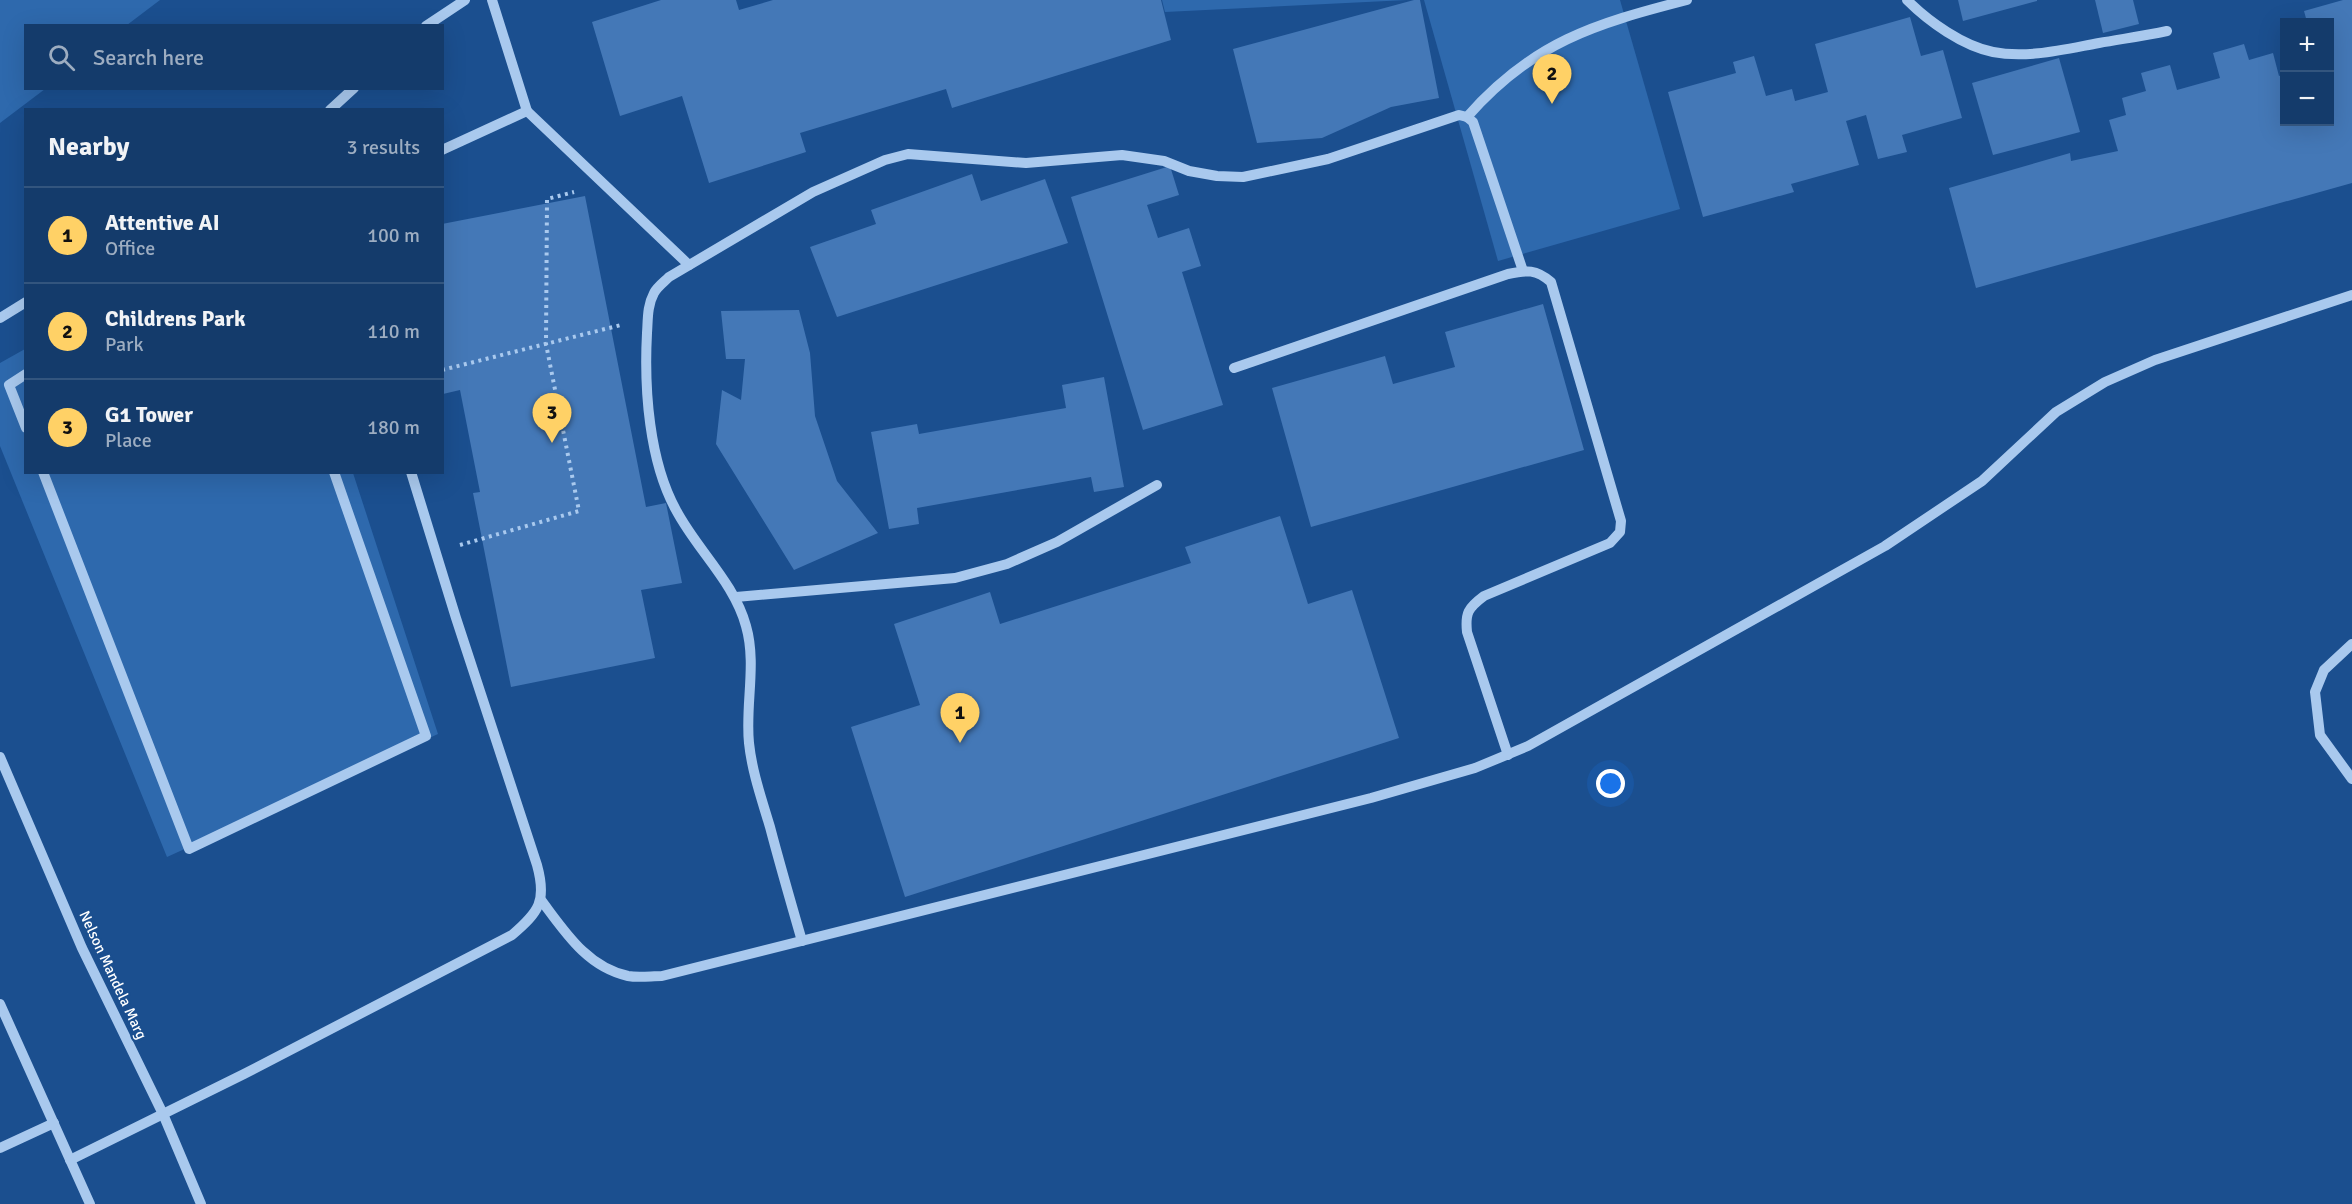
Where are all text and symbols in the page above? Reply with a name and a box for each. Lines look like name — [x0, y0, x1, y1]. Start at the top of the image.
map controls — [2280, 18, 2334, 126]
button: + — [2280, 18, 2334, 72]
search box — [24, 24, 444, 90]
icon: search — [45, 41, 78, 74]
text: Search here — [93, 44, 204, 71]
pin: 2 — [1532, 54, 1572, 104]
button: − — [2280, 72, 2334, 126]
text: Nearby — [48, 131, 129, 163]
text: 3 results — [347, 135, 420, 160]
text: Attentive AI — [105, 209, 220, 236]
text: 1 — [62, 223, 73, 248]
text: 100 m — [367, 223, 420, 248]
text: Office — [105, 236, 155, 261]
text: Childrens Park — [105, 305, 246, 332]
text: 2 — [62, 319, 73, 344]
text: 110 m — [367, 319, 420, 344]
text: Park — [105, 332, 143, 357]
pin: 3 — [532, 394, 572, 443]
text: G1 Tower — [105, 401, 193, 428]
text: 3 — [62, 415, 73, 440]
text: 180 m — [367, 415, 420, 440]
text: Place — [105, 428, 152, 453]
pin: 1 — [940, 694, 980, 743]
your location — [1596, 769, 1625, 798]
street label: Nelson Mandela Marg — [75, 908, 151, 1042]

